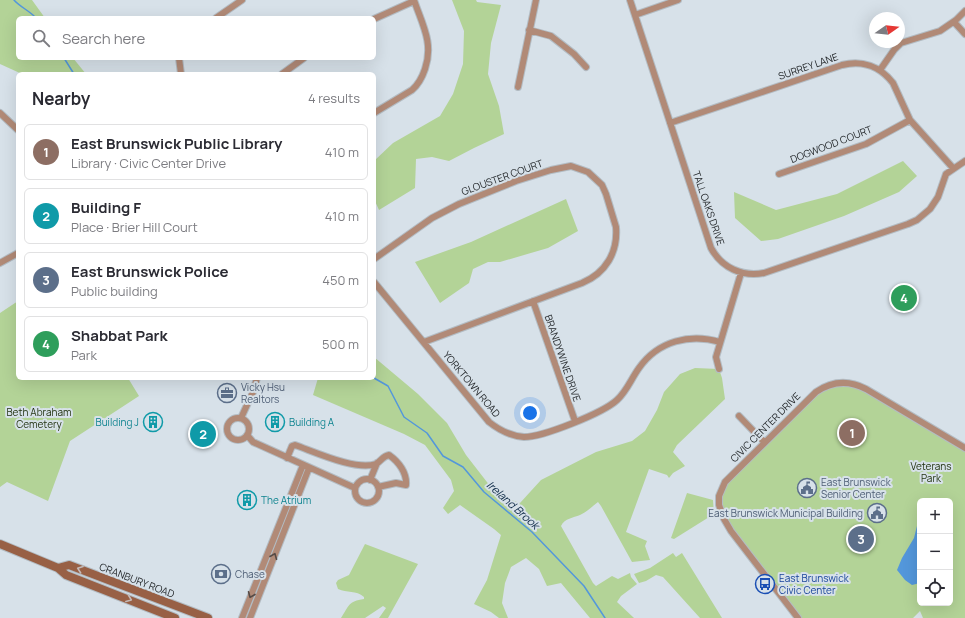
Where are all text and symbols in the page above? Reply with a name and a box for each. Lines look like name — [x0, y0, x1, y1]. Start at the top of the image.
north arrow — [869, 12, 905, 48]
search box — [16, 16, 376, 60]
icon: search — [30, 27, 52, 49]
text: Search here — [62, 28, 145, 49]
street label: SURREY LANE — [776, 49, 840, 83]
text: Nearby — [32, 87, 90, 110]
text: 4 results — [308, 89, 360, 107]
street label: DOGWOOD COURT — [788, 122, 874, 166]
text: East Brunswick Public Library — [71, 133, 282, 154]
text: 1 — [43, 143, 49, 161]
text: 410 m — [325, 143, 359, 161]
text: Library · Civic Center Drive — [71, 154, 226, 172]
street label: GLOUSTER COURT — [459, 156, 545, 198]
street label: TALL OAKS DRIVE — [690, 169, 728, 247]
text: Building F — [71, 197, 141, 218]
text: 2 — [42, 207, 50, 225]
text: 410 m — [325, 207, 359, 225]
text: Place · Brier Hill Court — [71, 218, 198, 236]
text: East Brunswick Police — [71, 261, 229, 282]
text: 3 — [42, 271, 50, 289]
text: 450 m — [322, 271, 359, 289]
text: Public building — [71, 282, 158, 300]
pin: 4 — [891, 283, 917, 313]
street label: BRANDYWINE DRIVE — [542, 313, 585, 404]
text: Shabbat Park — [71, 325, 168, 346]
text: 4 — [42, 335, 50, 353]
text: 500 m — [322, 335, 359, 353]
text: Park — [71, 346, 97, 364]
street label: YORKTOWN ROAD — [440, 348, 504, 420]
place label: Vicky Hsu Realtors — [241, 380, 285, 406]
office icon: Vicky Hsu Realtors — [216, 382, 238, 404]
street label: CIVIC CENTER DRIVE — [727, 389, 803, 465]
your location — [520, 403, 540, 423]
park label: Beth Abraham Cemetery — [6, 405, 72, 431]
building icon: Building J — [142, 411, 164, 433]
building icon: Building A — [264, 411, 286, 433]
place label: Building J — [96, 415, 139, 429]
place label: Building A — [289, 415, 335, 429]
pin: 1 — [839, 418, 865, 448]
pin: 2 — [190, 419, 216, 449]
park label: Veterans Park — [910, 459, 952, 485]
place label: East Brunswick Senior Center — [821, 475, 892, 501]
water label: Ireland Brook — [484, 477, 544, 533]
public building icon: East Brunswick Senior Center — [796, 477, 818, 499]
building icon: The Atrium — [236, 489, 258, 511]
place label: The Atrium — [261, 493, 311, 507]
map controls — [917, 498, 953, 606]
button: + — [917, 498, 953, 534]
public building icon: East Brunswick Municipal Building — [866, 502, 888, 524]
place label: East Brunswick Municipal Building — [708, 506, 863, 520]
pin: 3 — [848, 524, 874, 554]
button: − — [917, 534, 953, 570]
one-way arrow — [270, 552, 278, 559]
street label: CRANBURY ROAD — [97, 559, 177, 601]
bank icon: Chase — [210, 563, 232, 585]
one-way arrow — [77, 566, 84, 574]
place label: Chase — [235, 567, 265, 581]
button: locate — [917, 570, 953, 606]
place label: East Brunswick Civic Center — [779, 571, 850, 597]
bus stop icon: East Brunswick Civic Center — [754, 573, 776, 595]
one-way arrow — [247, 591, 255, 598]
one-way arrow — [125, 595, 132, 603]

